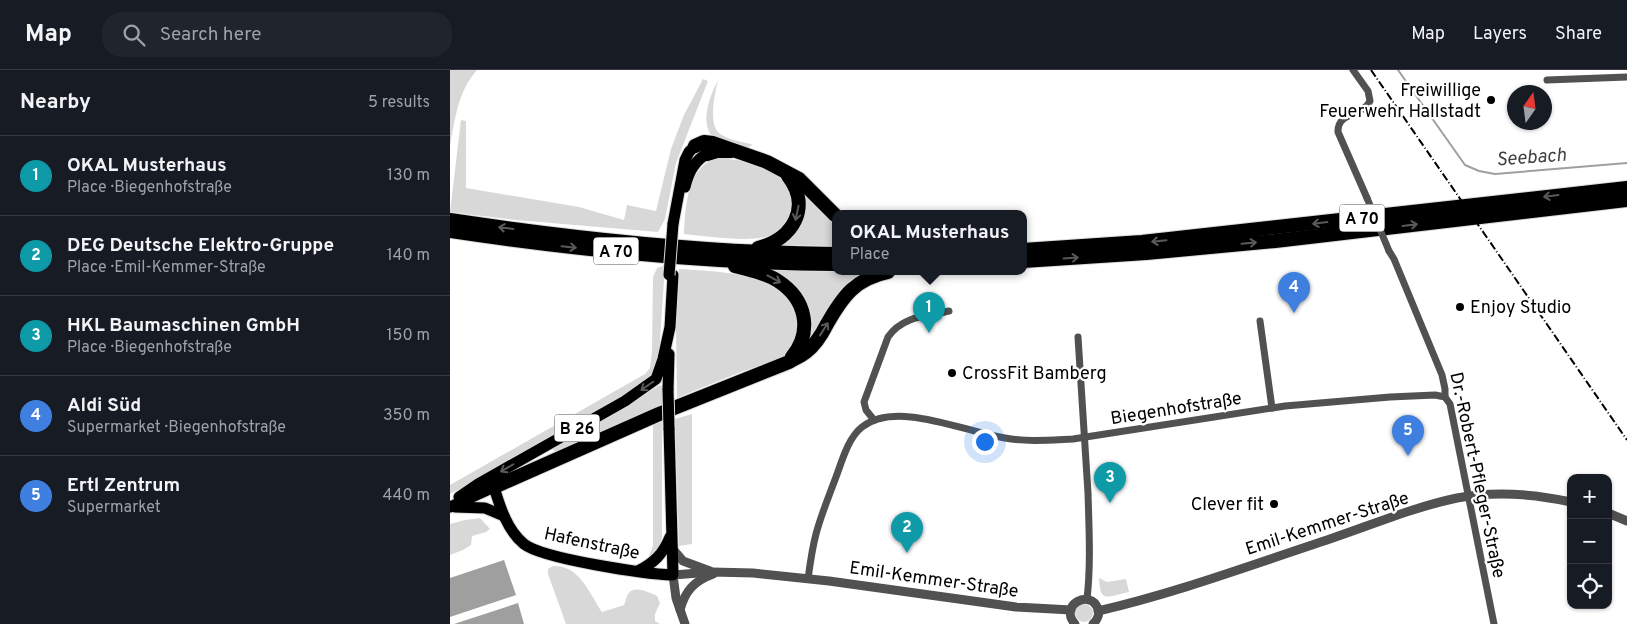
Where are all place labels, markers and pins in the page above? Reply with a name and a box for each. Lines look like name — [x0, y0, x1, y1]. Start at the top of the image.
place label: Freiwillige Feuerwehr Hallstadt — [1319, 80, 1481, 124]
marker: Freiwillige Feuerwehr Hallstadt — [1485, 94, 1497, 106]
pin: 4 — [1278, 272, 1310, 313]
pin: 1 — [913, 292, 945, 333]
place label: Enjoy Studio — [1470, 297, 1571, 320]
marker: Enjoy Studio — [1454, 301, 1466, 313]
place label: CrossFit Bamberg — [962, 363, 1107, 386]
marker: CrossFit Bamberg — [946, 367, 958, 379]
pin: 5 — [1392, 415, 1424, 456]
pin: 3 — [1094, 462, 1126, 503]
place label: Clever fit — [1191, 494, 1264, 517]
marker: Clever fit — [1268, 498, 1280, 510]
pin: 2 — [891, 512, 923, 553]

